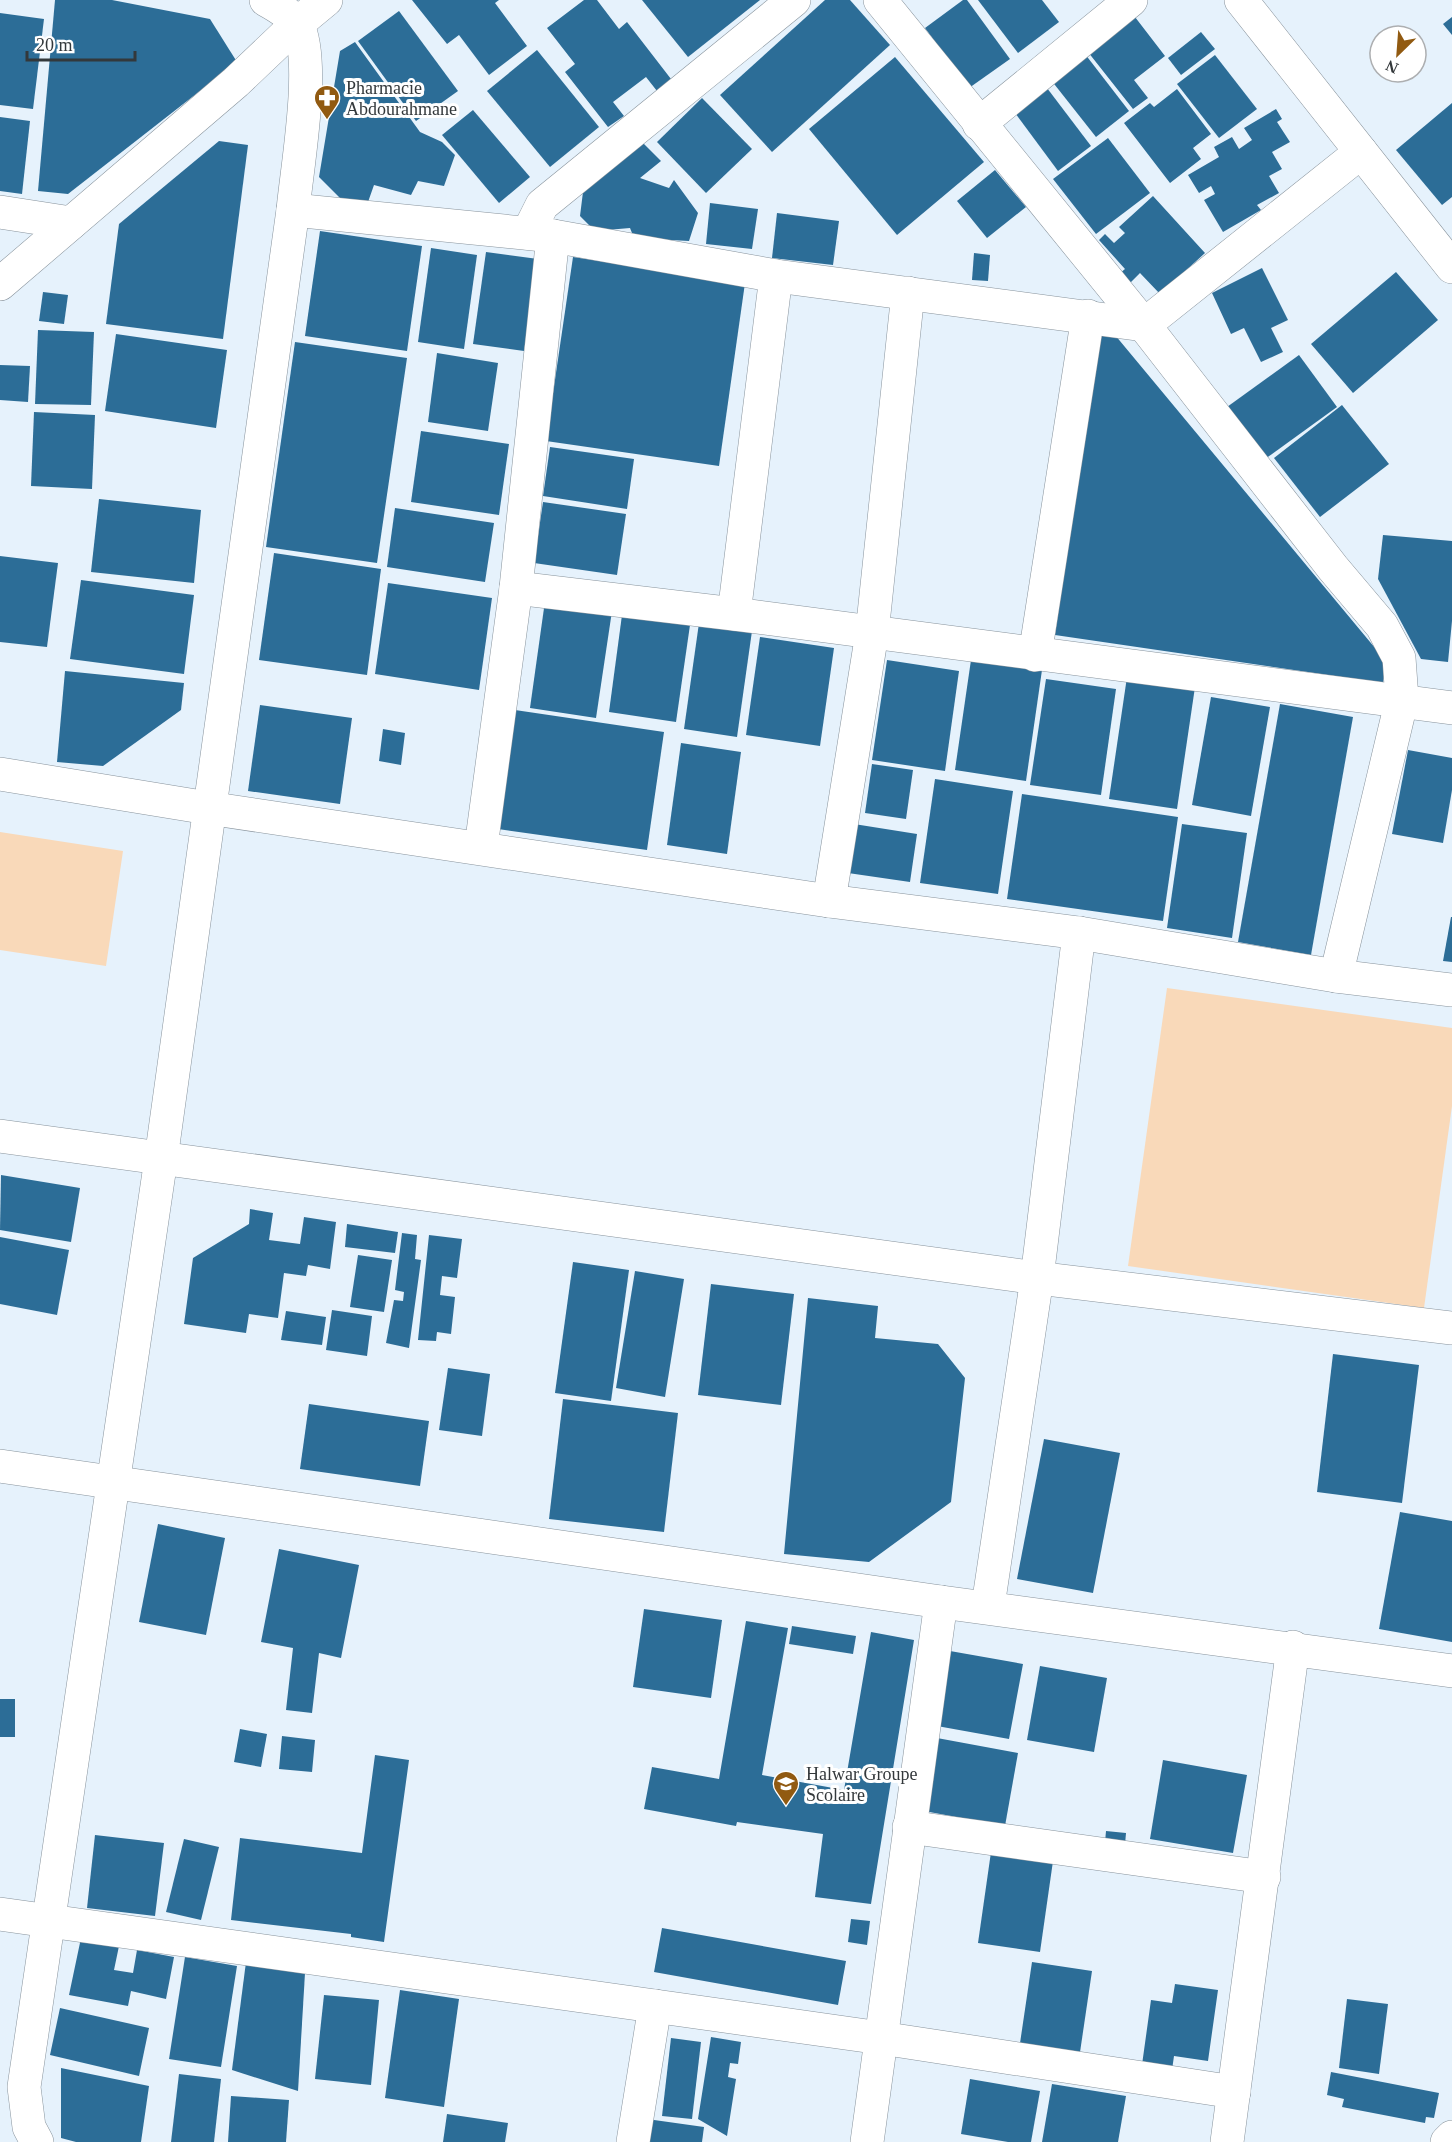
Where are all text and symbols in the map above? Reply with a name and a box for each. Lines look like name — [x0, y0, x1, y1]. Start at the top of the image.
scale bar — [27, 24, 135, 62]
north arrow — [1368, 24, 1428, 84]
text: 20 m — [36, 35, 73, 55]
text: N — [1383, 57, 1401, 77]
place label: Pharmacie Abdourahmane — [346, 78, 457, 119]
pharmacy icon: Pharmacie Abdourahmane — [312, 83, 342, 121]
place label: Halwar Groupe Scolaire — [806, 1764, 917, 1805]
school or university icon: Halwar Groupe Scolaire — [771, 1769, 801, 1807]

